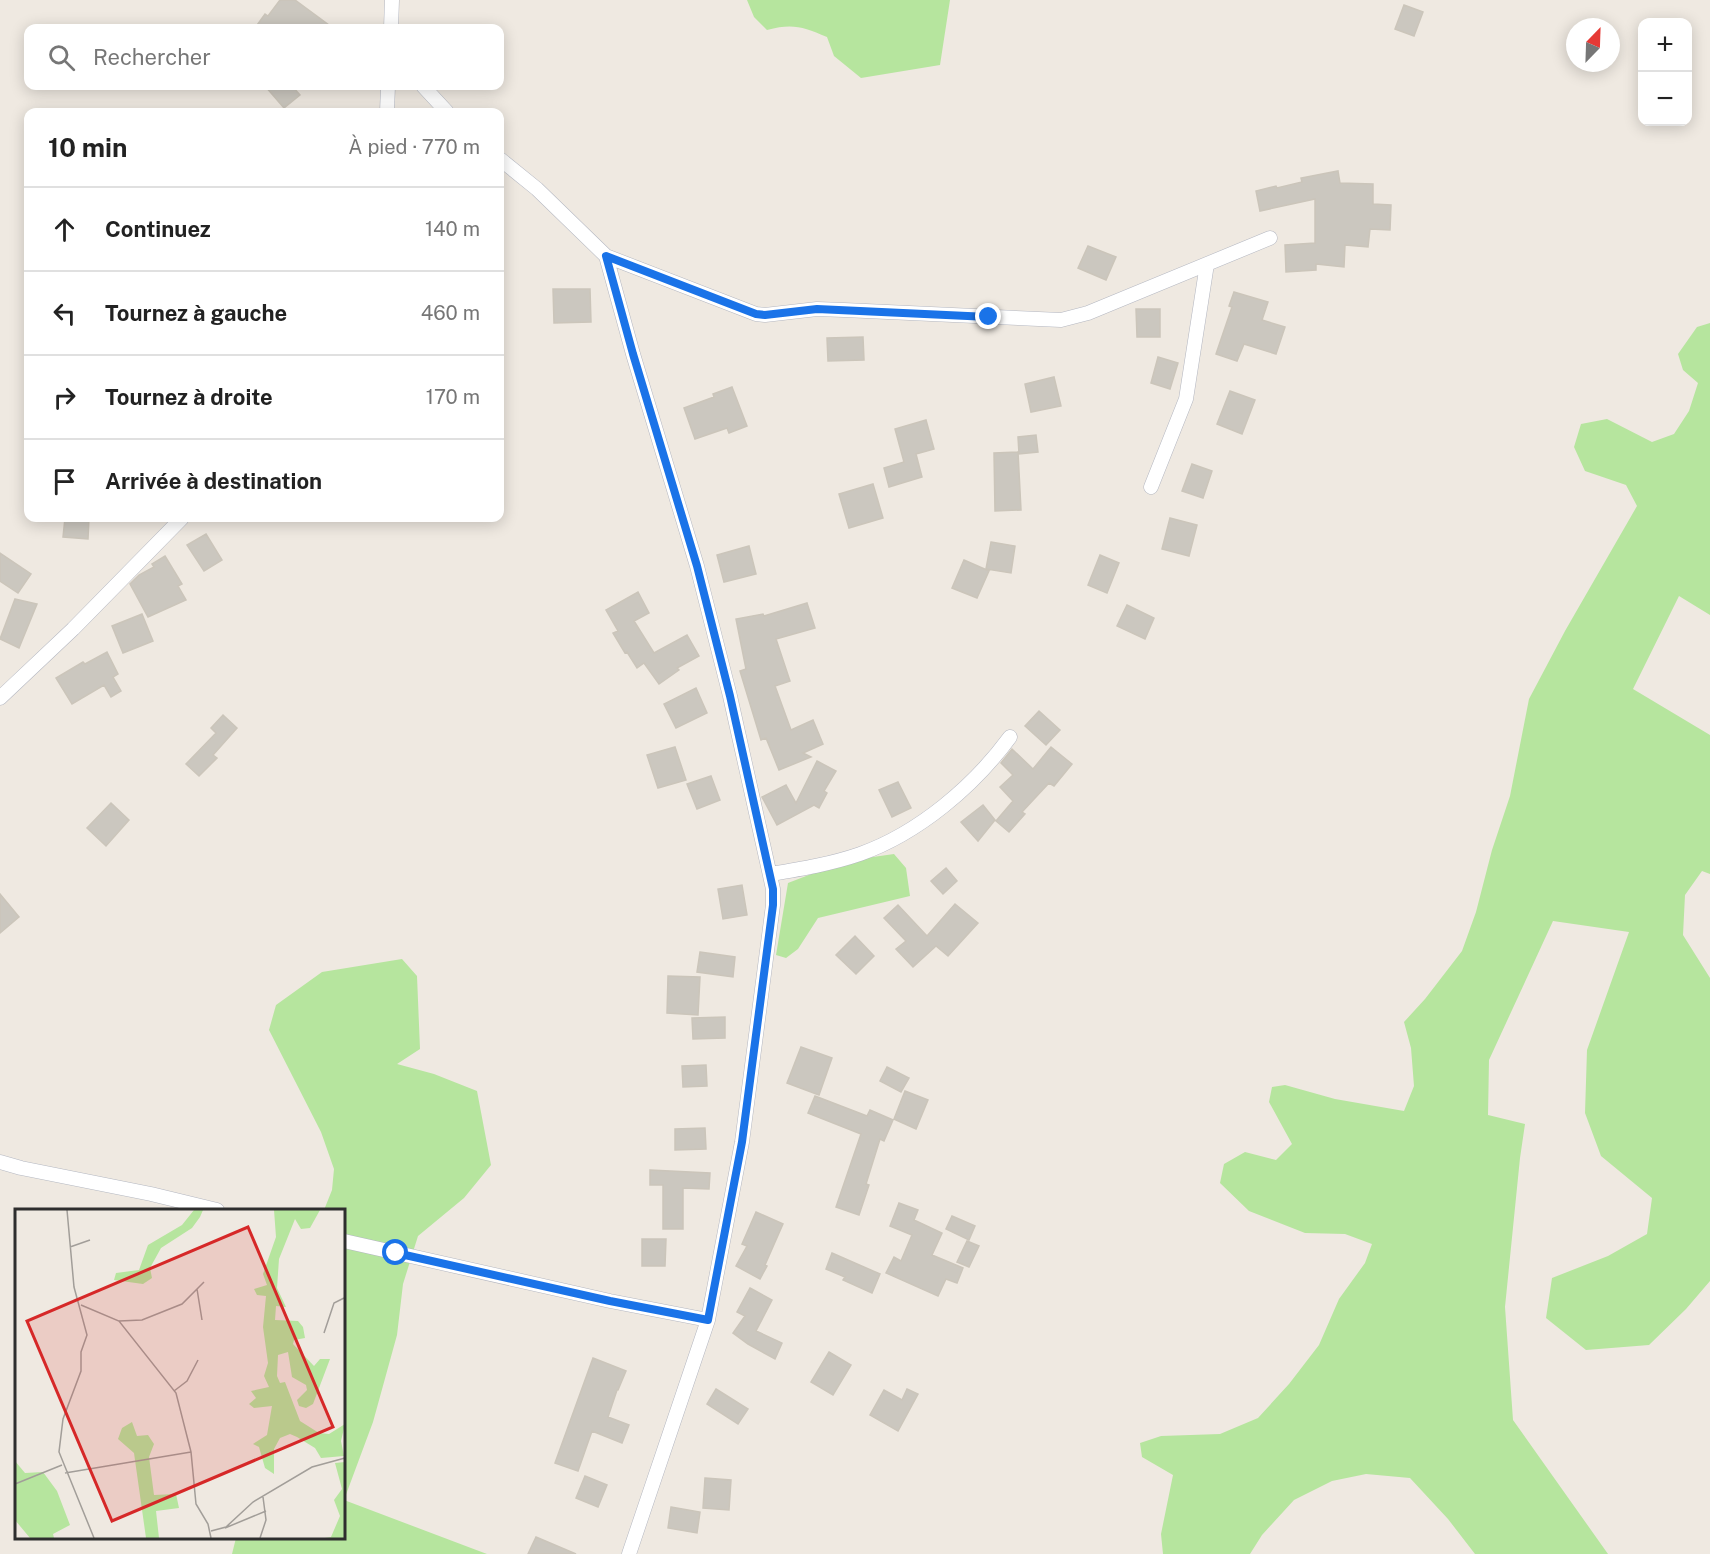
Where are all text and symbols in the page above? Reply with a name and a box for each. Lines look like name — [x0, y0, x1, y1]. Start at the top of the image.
north arrow — [1566, 18, 1620, 72]
map controls — [1638, 18, 1692, 126]
button: + — [1638, 18, 1692, 72]
search box — [24, 24, 504, 90]
icon: search — [45, 41, 78, 74]
text: Rechercher — [93, 44, 211, 70]
button: − — [1638, 72, 1692, 126]
text: 10 min — [48, 132, 127, 163]
text: À pied · 770 m — [348, 135, 480, 159]
icon: ahead — [48, 213, 81, 246]
text: Continuez — [105, 216, 211, 242]
text: 140 m — [425, 217, 480, 241]
icon: left — [48, 297, 81, 330]
text: Tournez à gauche — [105, 300, 287, 326]
text: 460 m — [421, 301, 480, 325]
route end — [975, 303, 1001, 329]
icon: right — [48, 381, 81, 414]
text: Tournez à droite — [105, 384, 273, 410]
text: 170 m — [426, 385, 480, 409]
icon: arrive — [48, 465, 81, 498]
text: Arrivée à destination — [105, 468, 322, 494]
inset map — [15, 1209, 345, 1539]
route start — [382, 1239, 408, 1265]

